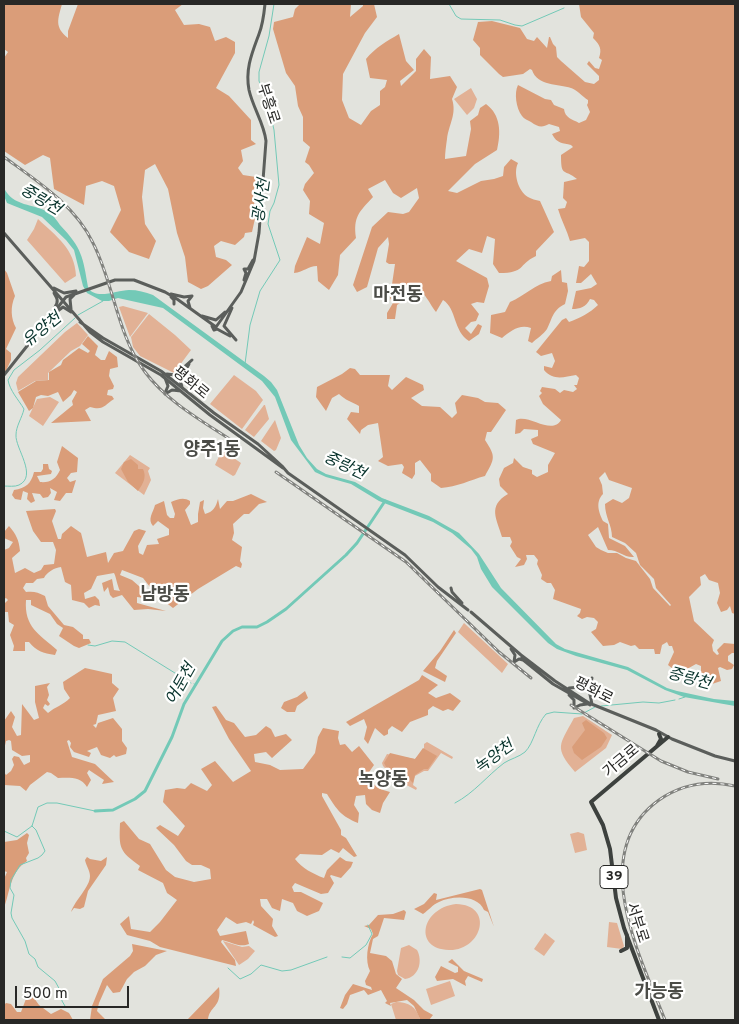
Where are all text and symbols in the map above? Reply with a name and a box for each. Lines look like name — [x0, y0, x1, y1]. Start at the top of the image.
street label: 부흥로 — [252, 82, 282, 126]
water label: 광사천 — [250, 178, 276, 224]
water label: 중랑천 — [16, 181, 64, 221]
district label: 마전동 — [373, 285, 423, 307]
water label: 유양천 — [20, 310, 66, 352]
street label: 평화로 — [168, 364, 212, 404]
district label: 양주1동 — [184, 440, 240, 462]
water label: 중랑천 — [320, 449, 368, 485]
district label: 남방동 — [140, 585, 190, 607]
water label: 어둔천 — [163, 661, 201, 709]
water label: 중랑천 — [665, 665, 713, 695]
street label: 평화로 — [570, 675, 616, 709]
water label: 녹양천 — [471, 737, 519, 779]
street label: 가금로 — [600, 742, 644, 782]
district label: 녹양동 — [358, 770, 408, 792]
road number: 39 — [600, 866, 628, 889]
street label: 서부로 — [621, 901, 651, 945]
scale bar — [18, 976, 131, 1008]
district label: 가능동 — [634, 982, 684, 1004]
text: 500 m — [23, 985, 68, 1004]

